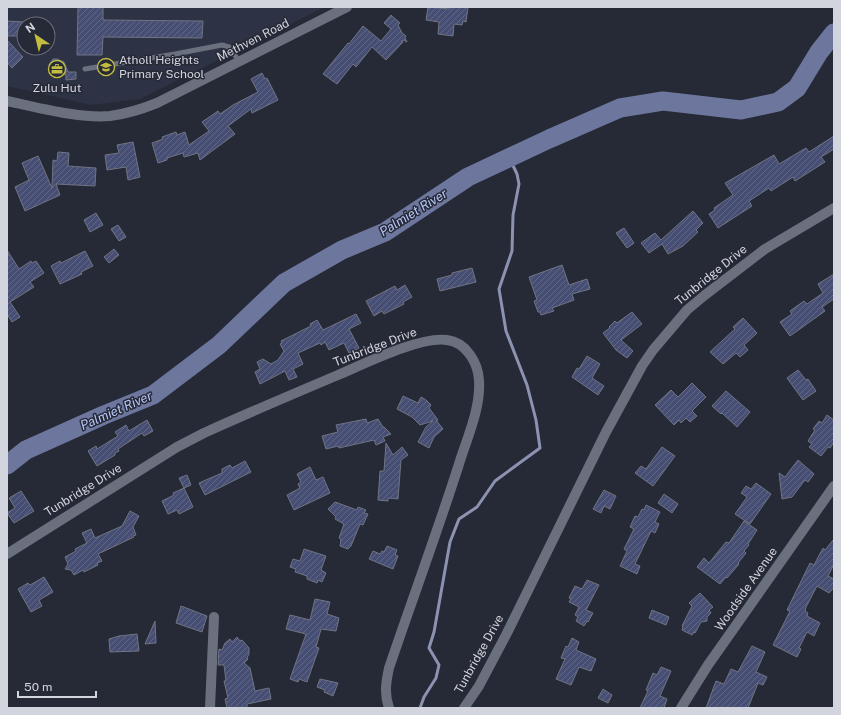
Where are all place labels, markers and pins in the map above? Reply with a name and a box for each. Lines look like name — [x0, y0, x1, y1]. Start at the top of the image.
place label: Atholl Heights Primary School — [119, 53, 204, 81]
school or university icon: Atholl Heights Primary School — [96, 57, 116, 77]
office icon: Zulu Hut — [47, 59, 67, 79]
place label: Zulu Hut — [33, 81, 82, 95]

